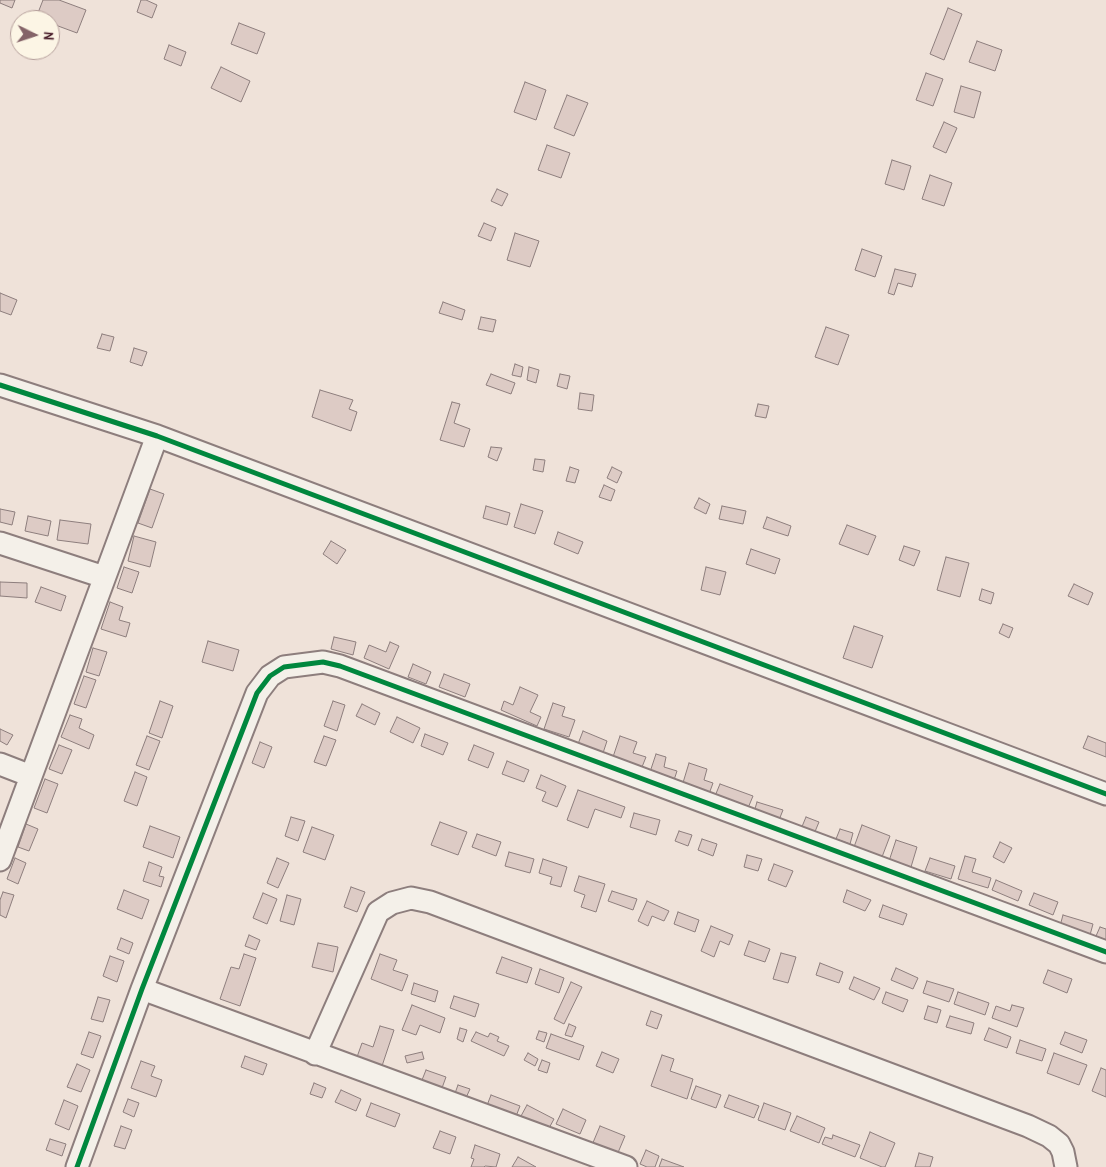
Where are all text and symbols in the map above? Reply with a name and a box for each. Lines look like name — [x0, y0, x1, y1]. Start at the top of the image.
north arrow — [10, 10, 60, 60]
text: N — [40, 32, 59, 40]

